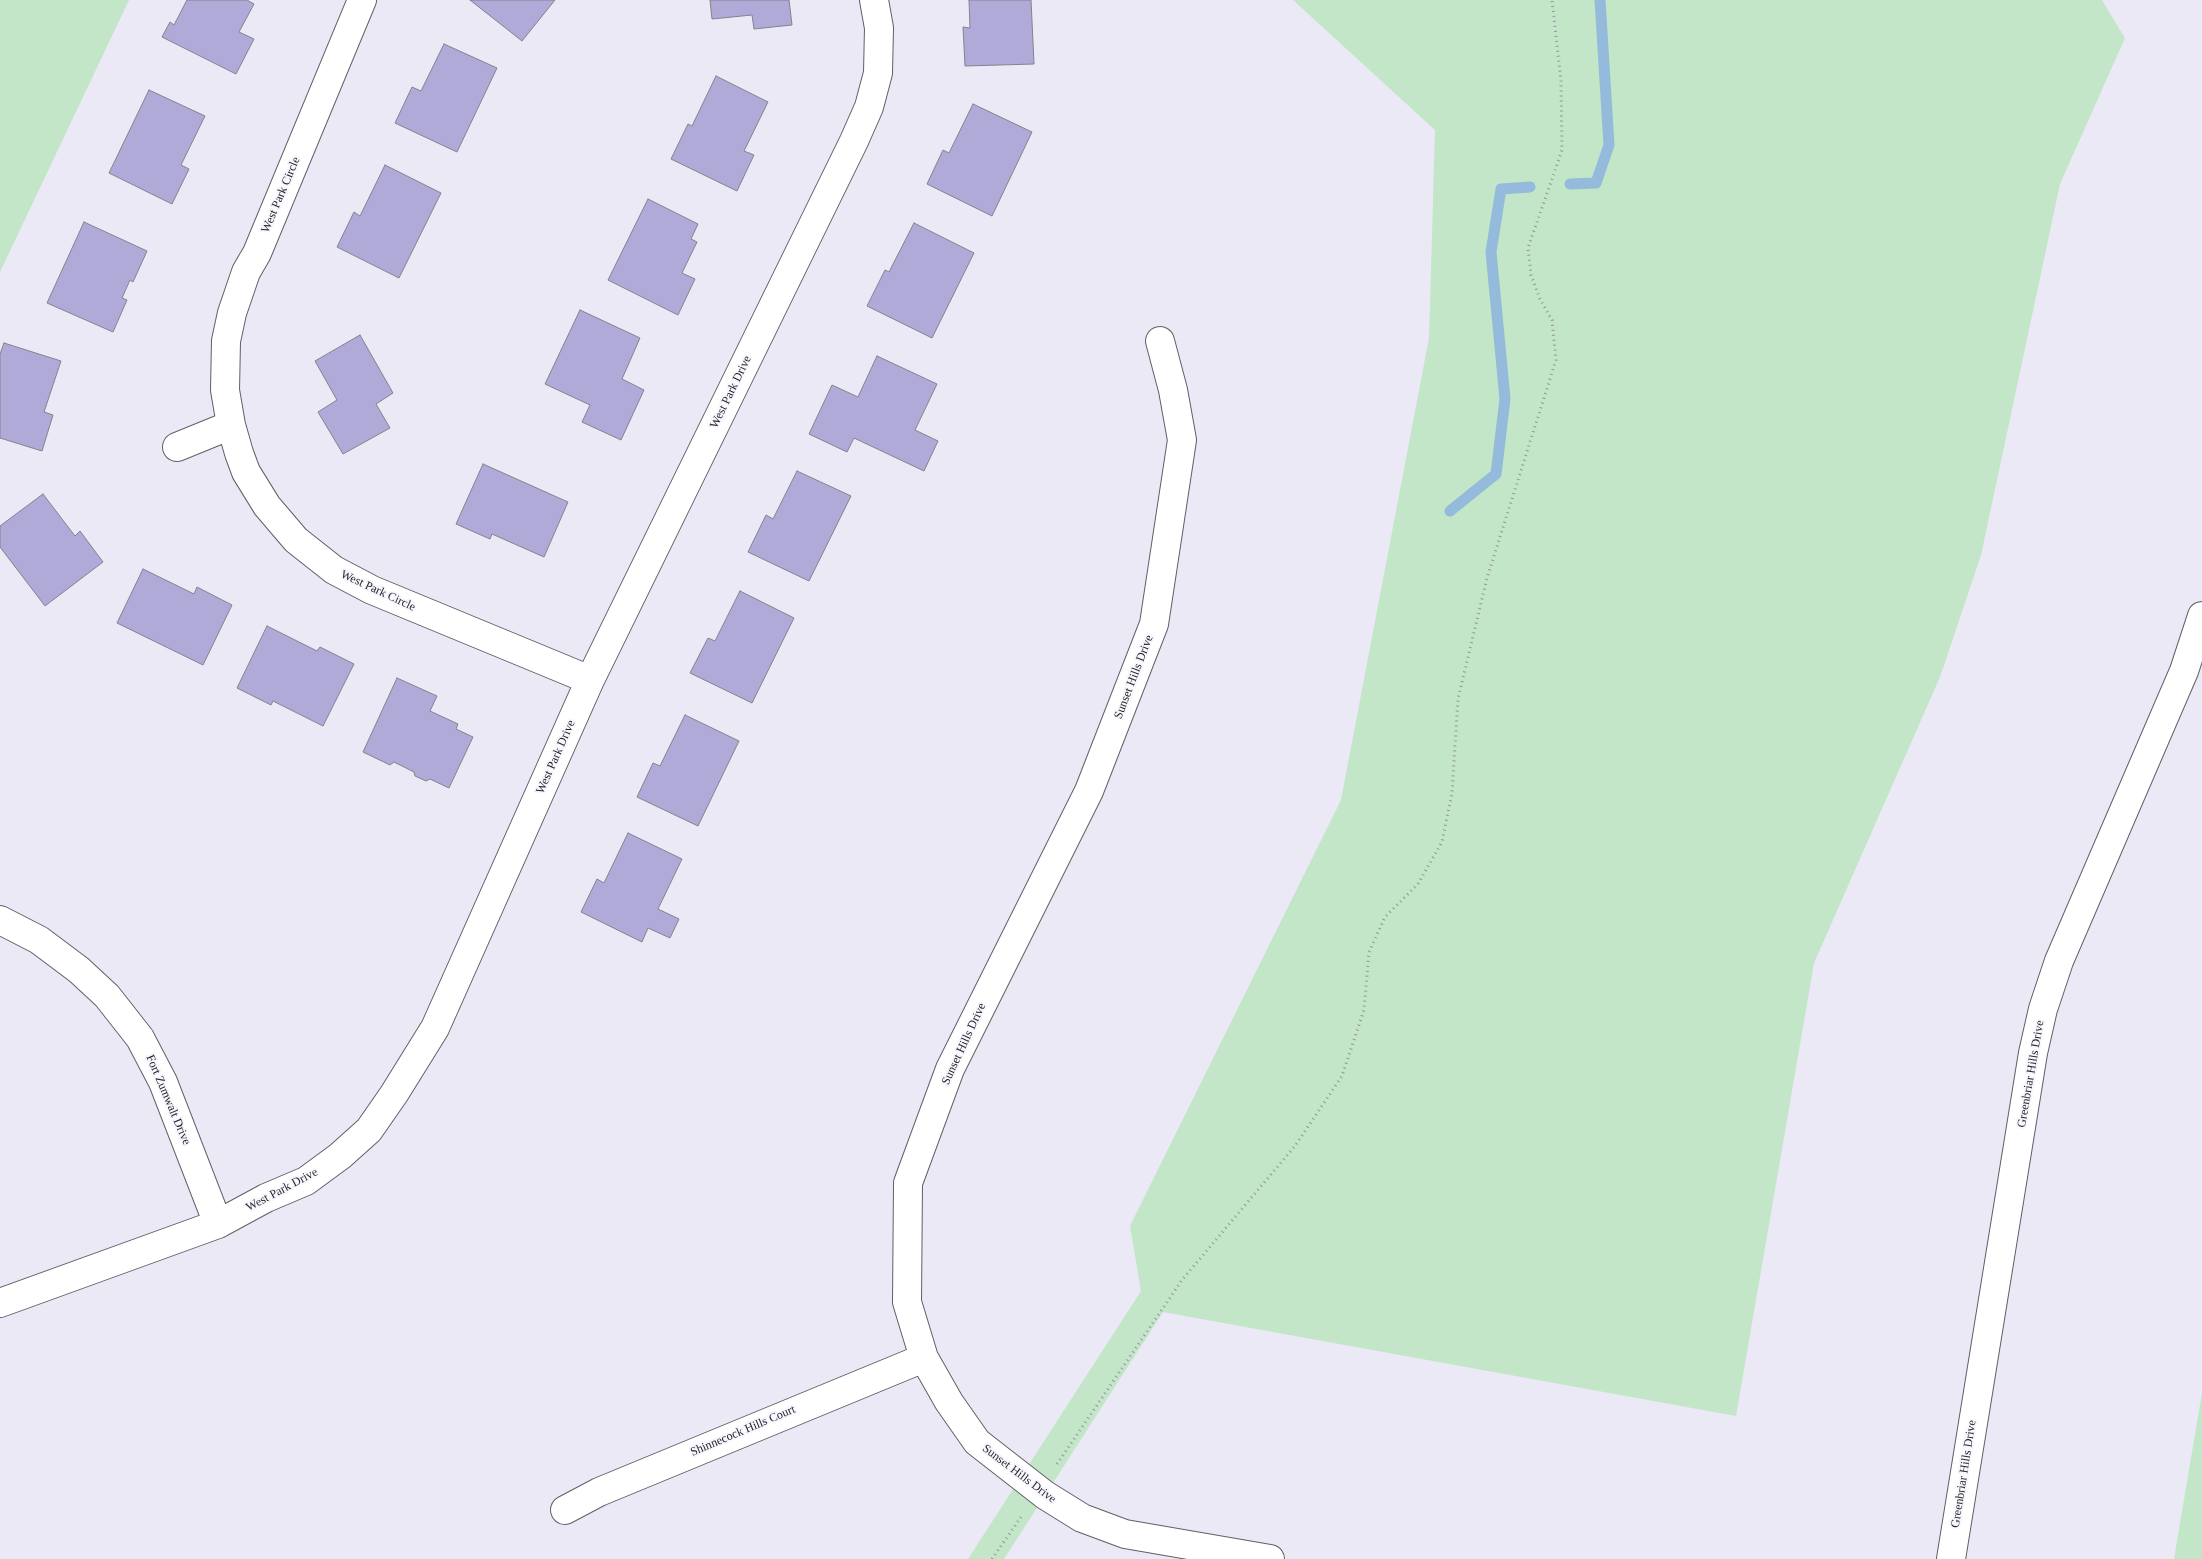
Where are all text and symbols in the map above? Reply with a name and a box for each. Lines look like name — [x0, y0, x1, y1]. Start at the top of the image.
street label: West Park Circle — [259, 155, 303, 235]
street label: West Park Drive — [707, 353, 755, 431]
street label: West Park Circle — [338, 567, 418, 615]
street label: Sunset Hills Drive — [1111, 633, 1157, 721]
street label: West Park Drive — [533, 718, 579, 796]
street label: Sunset Hills Drive — [939, 1001, 989, 1087]
street label: Greenbriar Hills Drive — [2014, 1019, 2048, 1129]
street label: Fort Zumwalt Drive — [142, 1053, 194, 1147]
street label: West Park Drive — [244, 1165, 320, 1215]
street label: Shinnecock Hills Court — [688, 1402, 798, 1460]
street label: Greenbriar Hills Drive — [1948, 1419, 1980, 1529]
street label: Sunset Hills Drive — [979, 1442, 1059, 1506]

